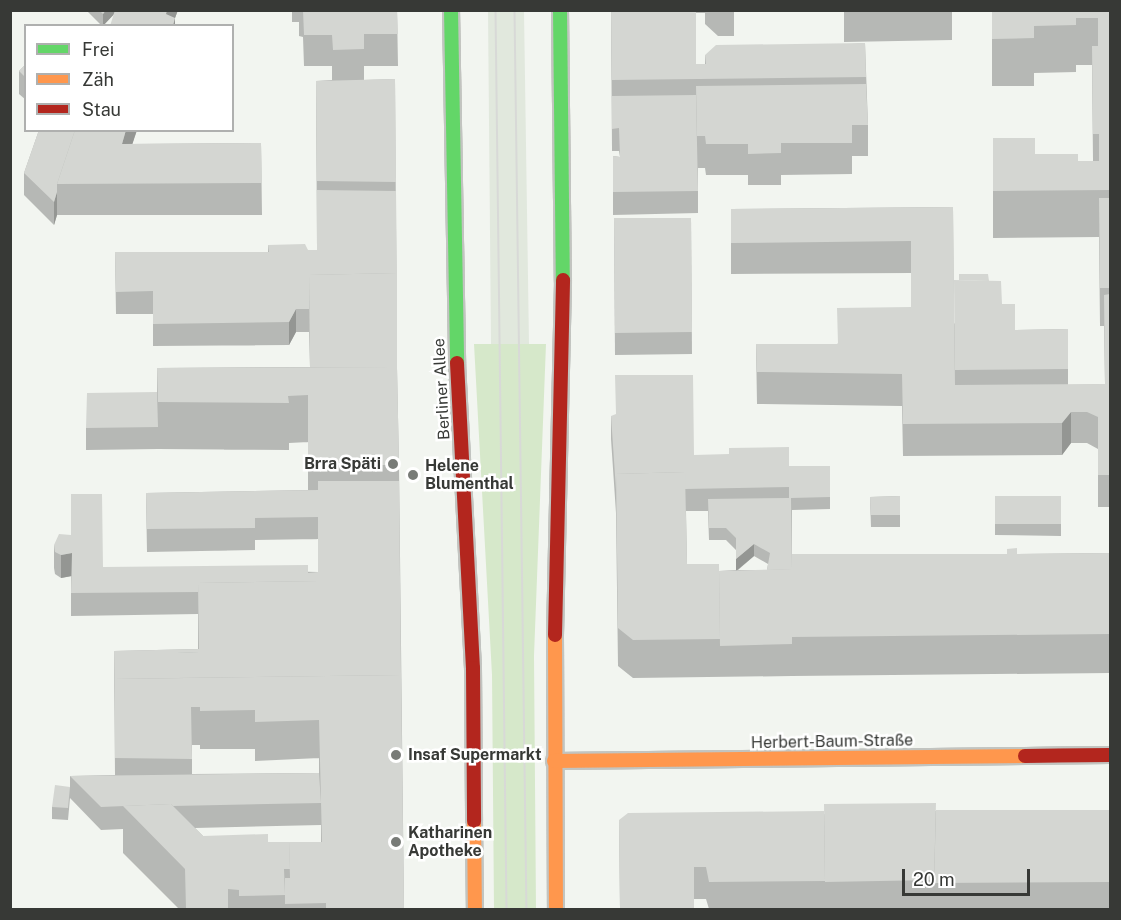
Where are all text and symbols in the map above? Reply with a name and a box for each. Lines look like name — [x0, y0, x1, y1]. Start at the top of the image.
legend — [24, 24, 234, 132]
text: Frei — [82, 39, 114, 60]
text: Zäh — [82, 69, 114, 90]
text: Stau — [82, 99, 121, 120]
street label: Berliner Allee — [430, 338, 454, 440]
place label: Brra Späti — [304, 454, 381, 474]
place label: Helene Blumenthal — [425, 456, 514, 494]
marker: Brra Späti — [386, 457, 400, 471]
marker: Helene Blumenthal — [406, 468, 420, 482]
street label: Herbert-Baum-Straße — [751, 731, 913, 753]
place label: Insaf Supermarkt — [408, 745, 542, 765]
marker: Insaf Supermarkt — [389, 748, 403, 762]
place label: Katharinen Apotheke — [408, 823, 492, 861]
marker: Katharinen Apotheke — [389, 835, 403, 849]
scale bar — [905, 857, 1032, 895]
text: 20 m — [913, 869, 955, 890]

